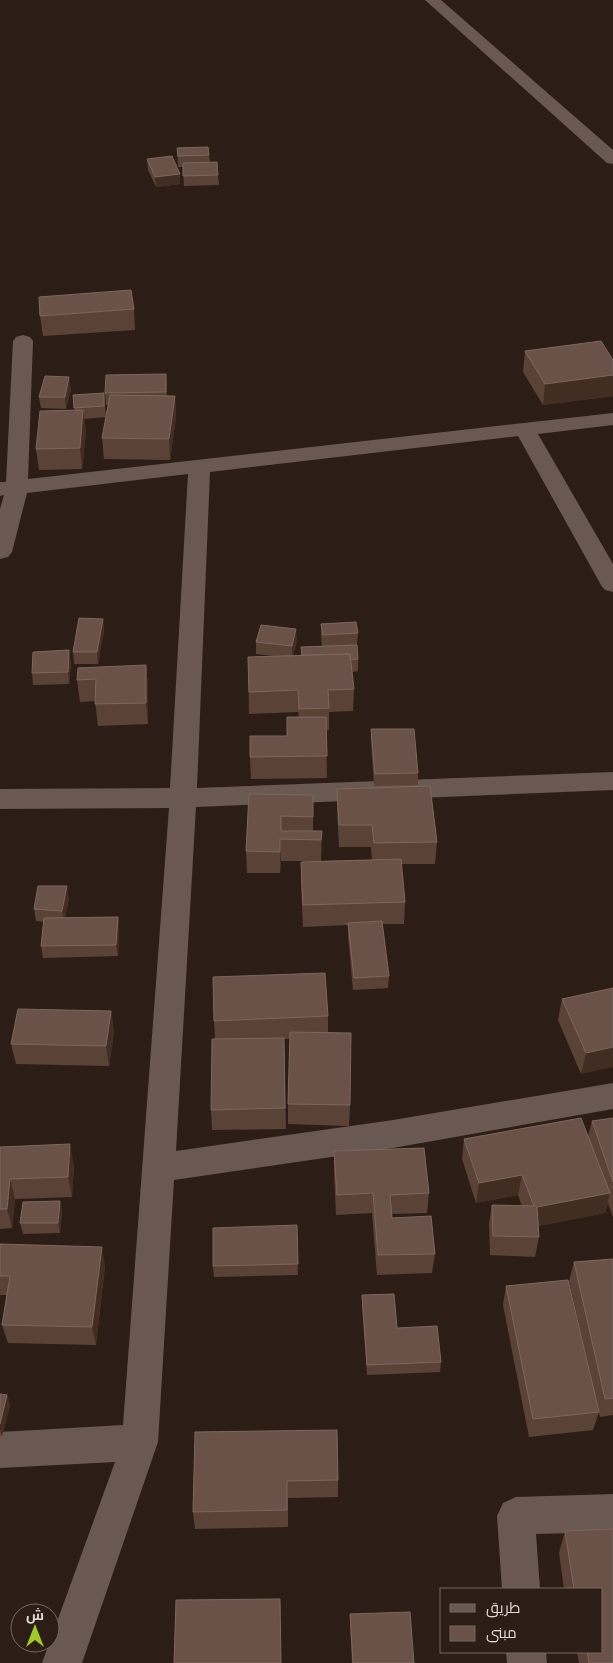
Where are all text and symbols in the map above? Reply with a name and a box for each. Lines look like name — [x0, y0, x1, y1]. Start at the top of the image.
legend — [440, 1588, 603, 1653]
text: طريق — [486, 1598, 520, 1618]
north arrow — [10, 1603, 60, 1653]
text: ش — [26, 1606, 44, 1624]
text: مبنى — [486, 1623, 517, 1643]

